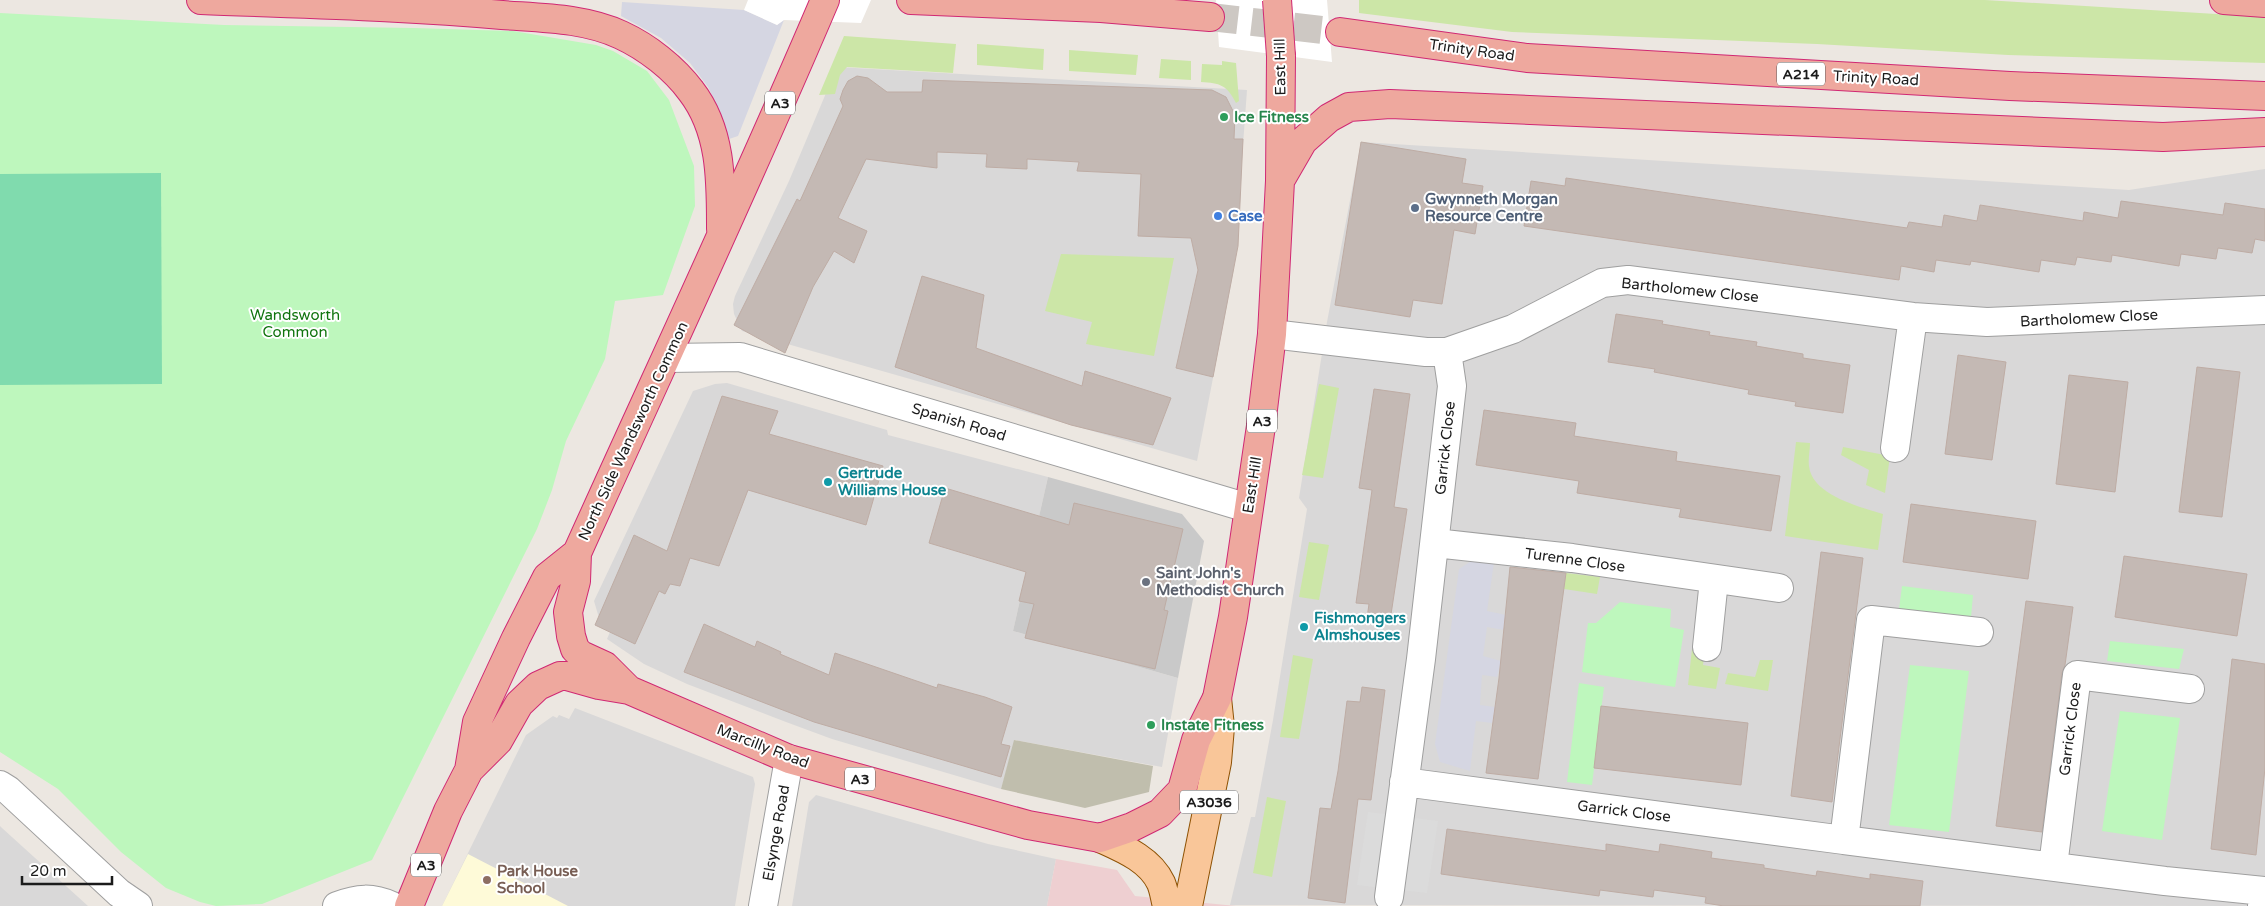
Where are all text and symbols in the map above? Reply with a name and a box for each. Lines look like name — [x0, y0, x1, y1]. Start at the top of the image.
street label: Trinity Road — [1428, 35, 1516, 65]
street label: East Hill — [1271, 38, 1289, 96]
road number: A214 — [1777, 62, 1825, 86]
street label: Trinity Road — [1833, 67, 1919, 89]
road number: A3 — [765, 92, 795, 115]
place label: Ice Fitness — [1234, 108, 1309, 126]
marker: Ice Fitness — [1218, 111, 1230, 123]
place label: Gwynneth Morgan Resource Centre — [1425, 190, 1558, 225]
marker: Gwynneth Morgan Resource Centre — [1409, 202, 1421, 214]
place label: Case — [1228, 207, 1263, 225]
marker: Case — [1212, 210, 1224, 222]
street label: Bartholomew Close — [1620, 274, 1760, 306]
street label: Bartholomew Close — [2019, 305, 2159, 331]
park label: Wandsworth Common — [250, 306, 340, 341]
street label: North Side Wandsworth Common — [574, 319, 692, 543]
street label: Spanish Road — [910, 399, 1008, 445]
street label: Garrick Close — [1431, 400, 1459, 496]
road number: A3 — [1247, 410, 1277, 432]
street label: East Hill — [1239, 455, 1265, 515]
place label: Gertrude Williams House — [838, 464, 947, 499]
marker: Gertrude Williams House — [822, 476, 834, 488]
street label: Turenne Close — [1524, 544, 1626, 576]
place label: Saint John's Methodist Church — [1156, 564, 1284, 599]
marker: Saint John's Methodist Church — [1140, 576, 1152, 588]
place label: Fishmongers Almshouses — [1314, 609, 1406, 644]
marker: Fishmongers Almshouses — [1298, 621, 1310, 633]
street label: Garrick Close — [2055, 681, 2085, 777]
place label: Instate Fitness — [1161, 716, 1264, 734]
marker: Instate Fitness — [1145, 719, 1157, 731]
street label: Marcilly Road — [714, 720, 812, 772]
road number: A3 — [845, 768, 875, 791]
street label: Elsynge Road — [759, 784, 793, 882]
road number: A3036 — [1180, 790, 1238, 814]
street label: Garrick Close — [1576, 796, 1672, 826]
scale bar — [22, 854, 112, 886]
road number: A3 — [411, 854, 441, 876]
text: 20 m — [30, 862, 67, 880]
place label: Park House School — [497, 862, 579, 897]
marker: Park House School — [481, 874, 493, 886]

